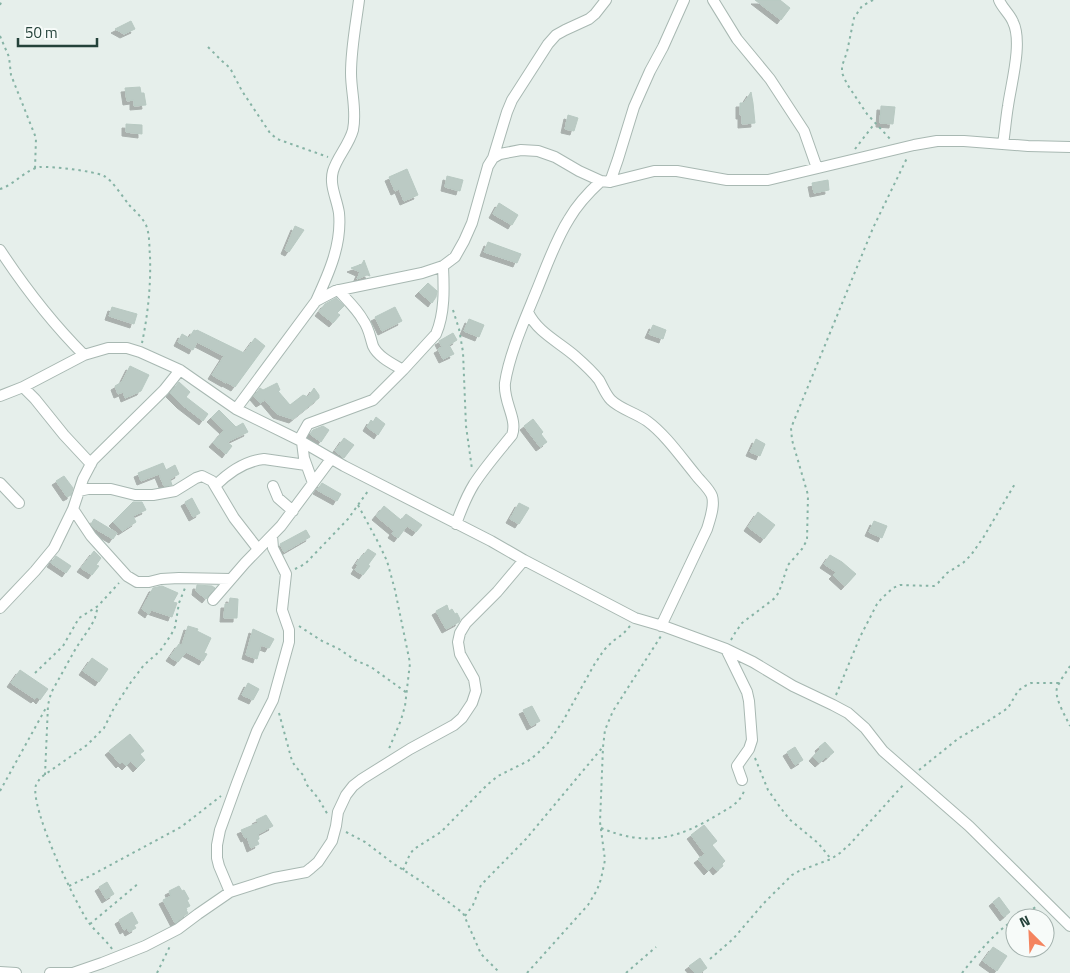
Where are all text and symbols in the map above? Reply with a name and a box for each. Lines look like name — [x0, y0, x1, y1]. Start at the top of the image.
scale bar — [18, 15, 96, 47]
text: 50 m — [25, 21, 58, 44]
north arrow — [1005, 908, 1055, 958]
text: N — [1016, 909, 1033, 932]

